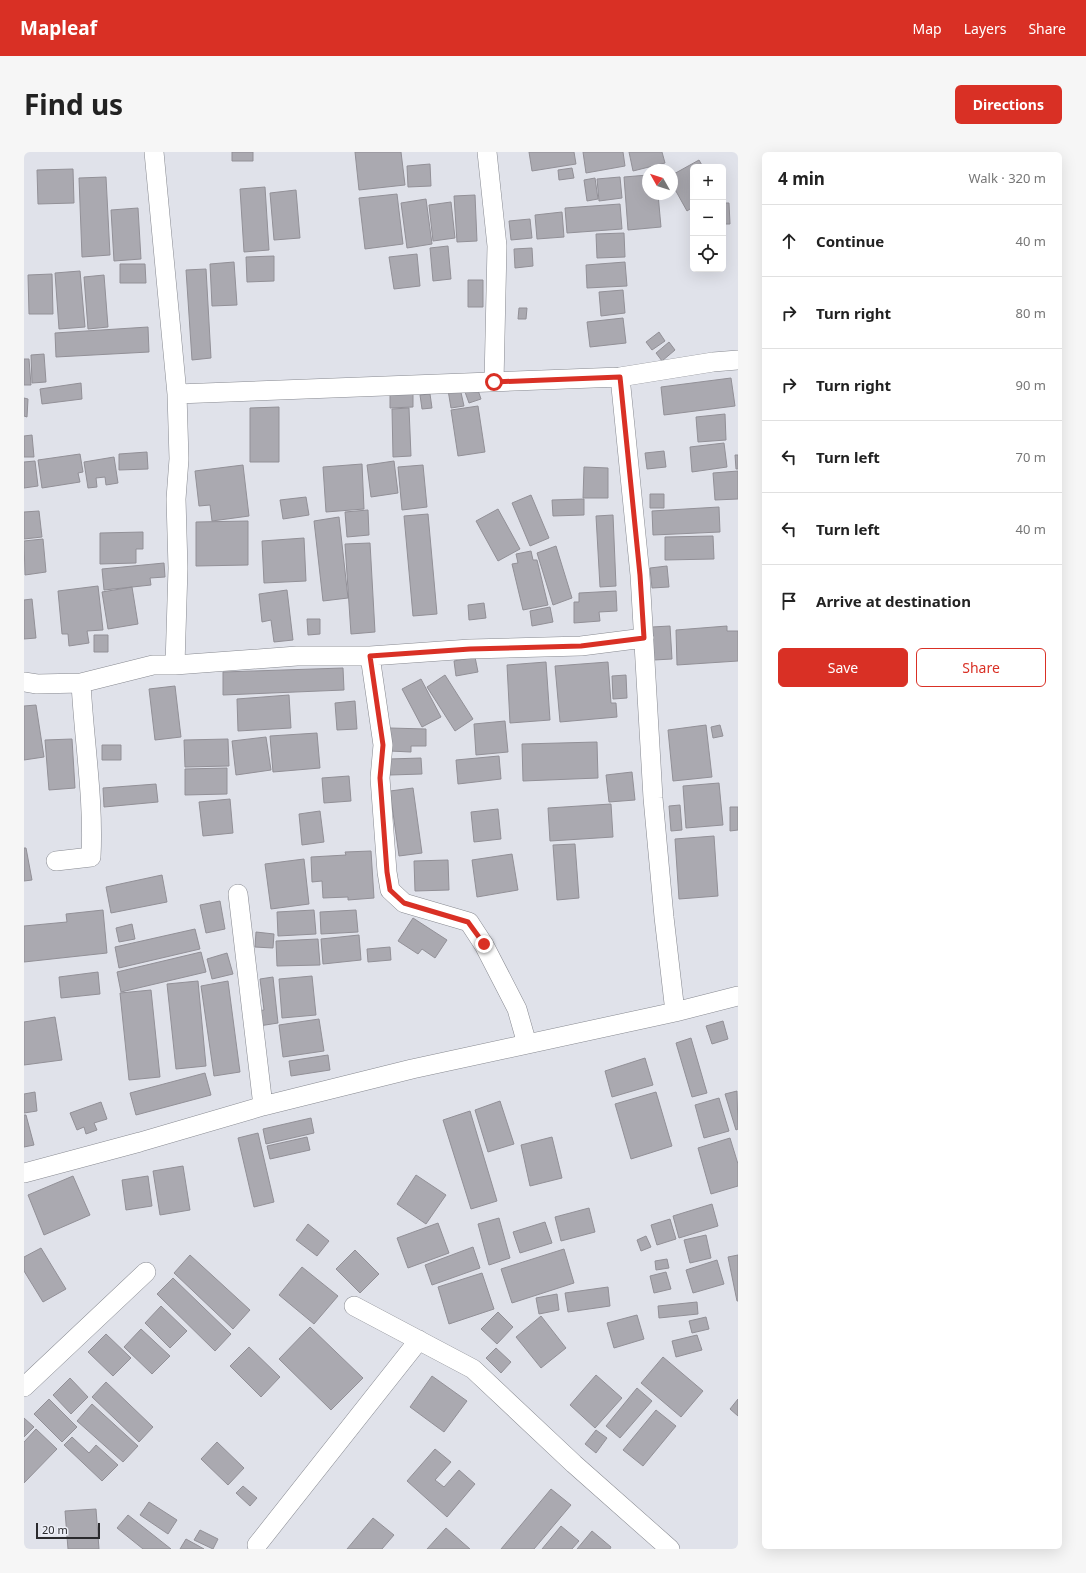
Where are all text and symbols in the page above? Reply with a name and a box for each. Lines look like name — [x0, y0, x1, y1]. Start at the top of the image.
text: Mapleaf — [20, 15, 97, 41]
text: Map — [913, 19, 942, 38]
text: Layers — [964, 19, 1006, 38]
text: Share — [1028, 19, 1066, 38]
text: Find us — [24, 85, 123, 123]
button: Directions — [955, 85, 1062, 124]
north arrow — [642, 164, 678, 200]
map controls — [690, 164, 726, 272]
button: + — [690, 164, 726, 200]
text: 4 min — [778, 167, 825, 190]
text: Walk · 320 m — [968, 169, 1046, 187]
button: − — [690, 200, 726, 236]
icon: ahead — [778, 230, 800, 252]
text: Continue — [816, 231, 884, 251]
text: 40 m — [1016, 232, 1046, 250]
button: locate — [690, 236, 726, 272]
icon: right — [778, 302, 800, 324]
text: Turn right — [816, 303, 891, 323]
text: 80 m — [1016, 304, 1046, 322]
route start — [485, 373, 503, 391]
icon: right — [778, 374, 800, 396]
text: Turn right — [816, 375, 891, 395]
text: 90 m — [1016, 376, 1046, 394]
icon: left — [778, 446, 800, 468]
text: Turn left — [816, 447, 880, 467]
text: 70 m — [1016, 448, 1046, 466]
icon: left — [778, 518, 800, 540]
text: Turn left — [816, 519, 880, 539]
text: 40 m — [1016, 520, 1046, 538]
icon: arrive — [778, 590, 800, 612]
text: Arrive at destination — [816, 591, 971, 611]
button: Save — [778, 648, 908, 687]
button: Share — [916, 648, 1046, 687]
route end — [475, 935, 493, 953]
scale bar — [36, 1521, 100, 1540]
text: 20 m — [42, 1522, 68, 1537]

